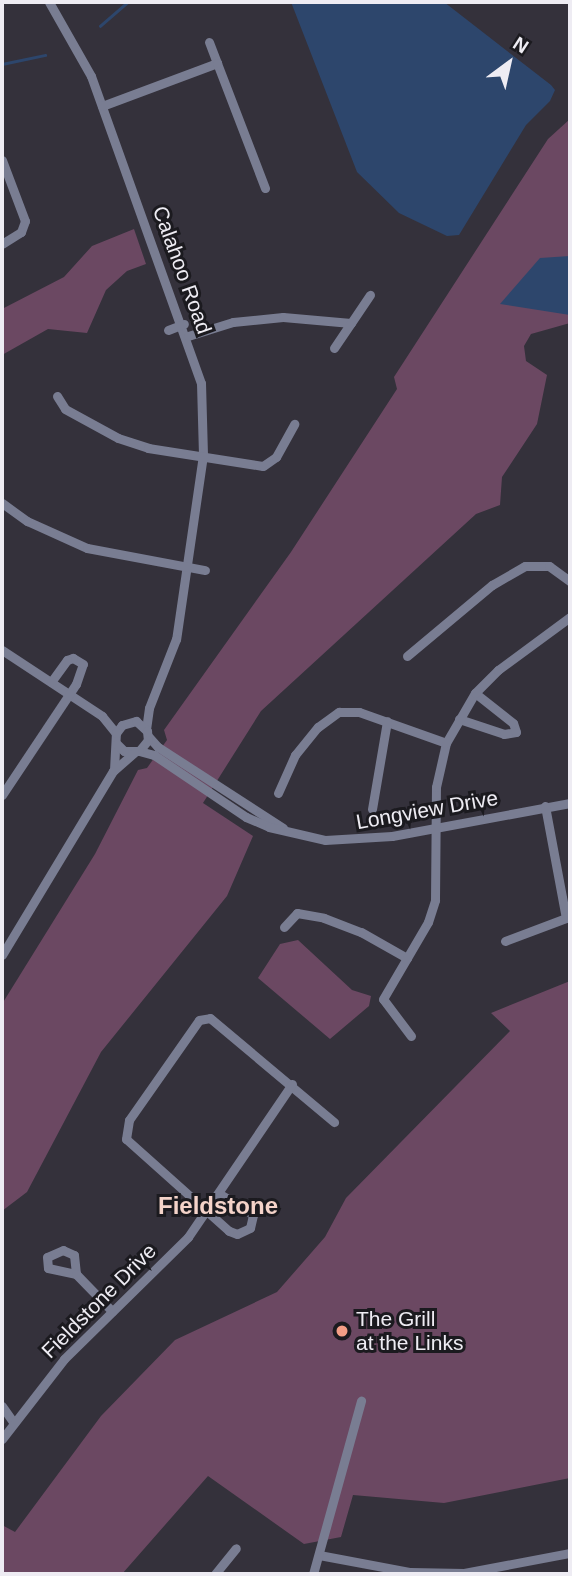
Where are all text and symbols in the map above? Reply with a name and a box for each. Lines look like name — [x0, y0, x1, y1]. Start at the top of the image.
north arrow — [474, 28, 544, 98]
text: N — [509, 32, 532, 58]
street label: Calahoo Road — [147, 203, 217, 337]
street label: Longview Drive — [354, 785, 500, 835]
district label: Fieldstone — [158, 1192, 278, 1220]
street label: Fieldstone Drive — [36, 1238, 162, 1364]
place label: The Grill at the Links — [356, 1306, 463, 1356]
marker: The Grill at the Links — [334, 1323, 350, 1339]

